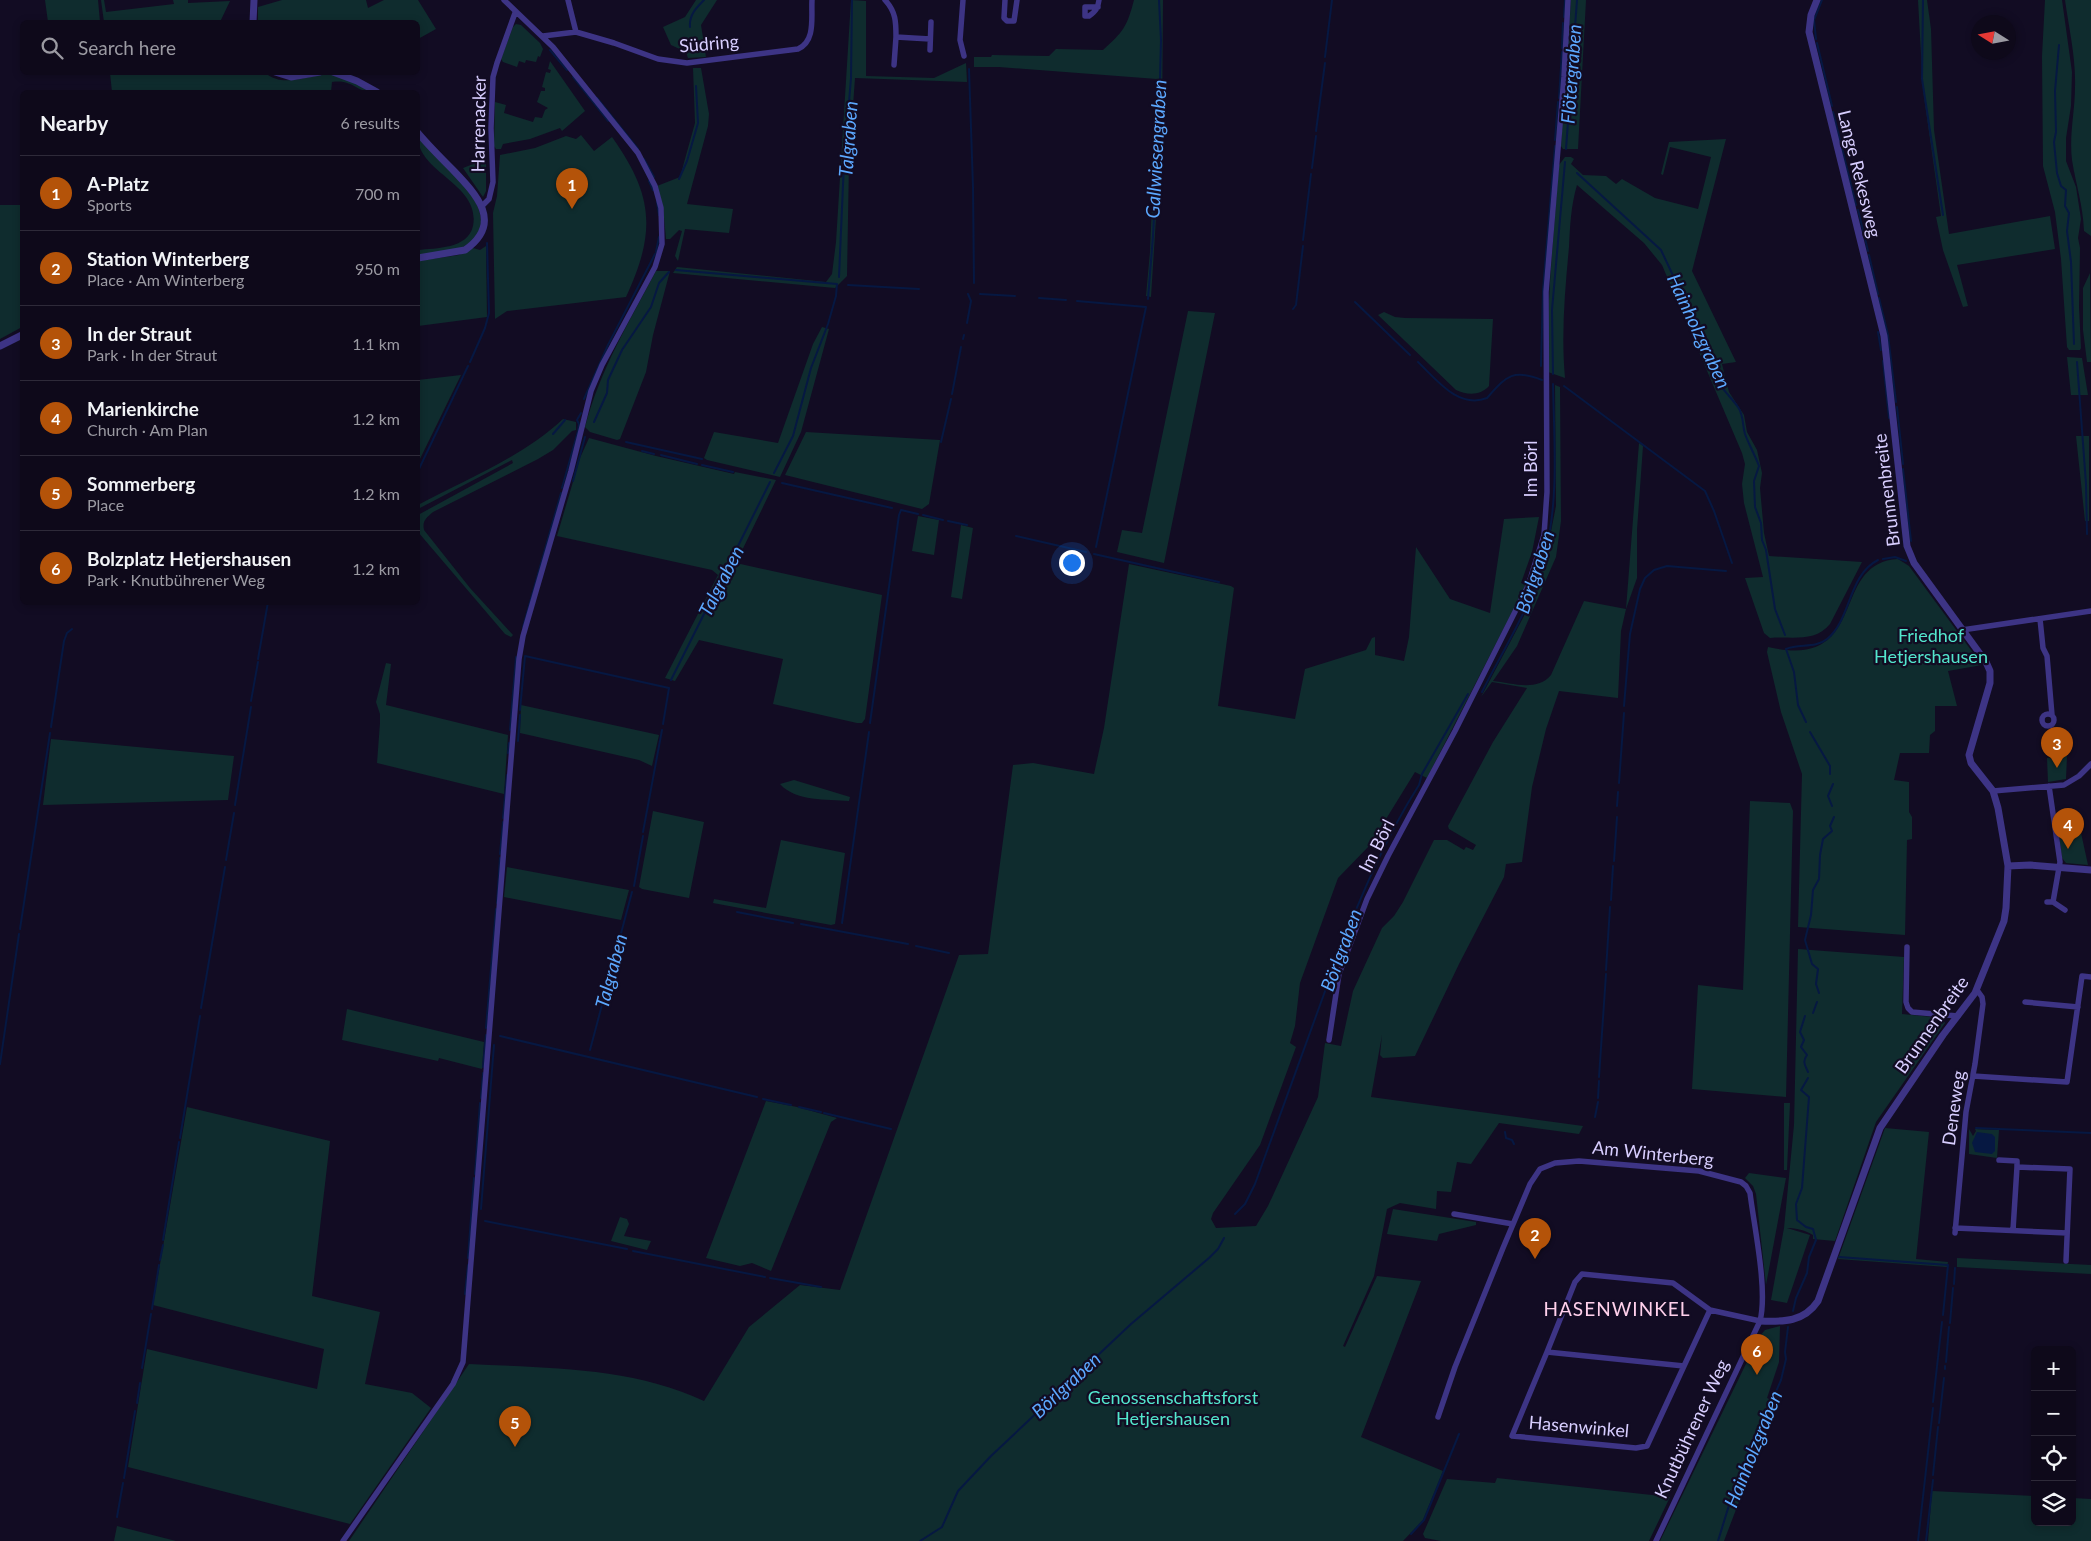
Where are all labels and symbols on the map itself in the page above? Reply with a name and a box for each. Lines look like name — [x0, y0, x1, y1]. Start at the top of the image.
north arrow — [1971, 15, 2016, 60]
water label: Flötergraben — [1556, 23, 1585, 125]
street label: Südring — [678, 29, 740, 57]
street label: Harrenacker — [466, 75, 490, 173]
water label: Gallwiesengraben — [1140, 79, 1171, 219]
water label: Talgraben — [833, 100, 862, 178]
street label: Lange Rekesweg — [1834, 108, 1886, 240]
pin: 1 — [556, 168, 588, 209]
water label: Hainholzgraben — [1663, 270, 1736, 392]
street label: Brunnenbreite — [1868, 432, 1904, 548]
street label: Im Börl — [1519, 441, 1541, 497]
water label: Börlgraben — [1510, 527, 1559, 616]
water label: Talgraben — [693, 542, 748, 620]
your location — [1059, 550, 1085, 576]
park label: Friedhof Hetjershausen — [1874, 624, 1988, 667]
pin: 3 — [2041, 727, 2073, 768]
pin: 4 — [2052, 808, 2084, 849]
street label: Im Börl — [1353, 815, 1399, 876]
water label: Börlgraben — [1315, 905, 1366, 994]
water label: Talgraben — [590, 931, 632, 1011]
street label: Brunnenbreite — [1890, 972, 1973, 1077]
street label: Deneweg — [1937, 1069, 1969, 1147]
street label: Am Winterberg — [1591, 1136, 1715, 1170]
pin: 2 — [1519, 1218, 1551, 1259]
district label: HASENWINKEL — [1544, 1297, 1690, 1320]
pin: 6 — [1741, 1334, 1773, 1375]
water label: Börlgraben — [1026, 1347, 1105, 1422]
street label: Knutbührener Weg — [1649, 1356, 1733, 1502]
park label: Genossenschaftsforst Hetjershausen — [1088, 1386, 1259, 1429]
water label: Hainholzgraben — [1719, 1387, 1786, 1510]
pin: 5 — [499, 1406, 531, 1447]
street label: Hasenwinkel — [1528, 1411, 1630, 1441]

